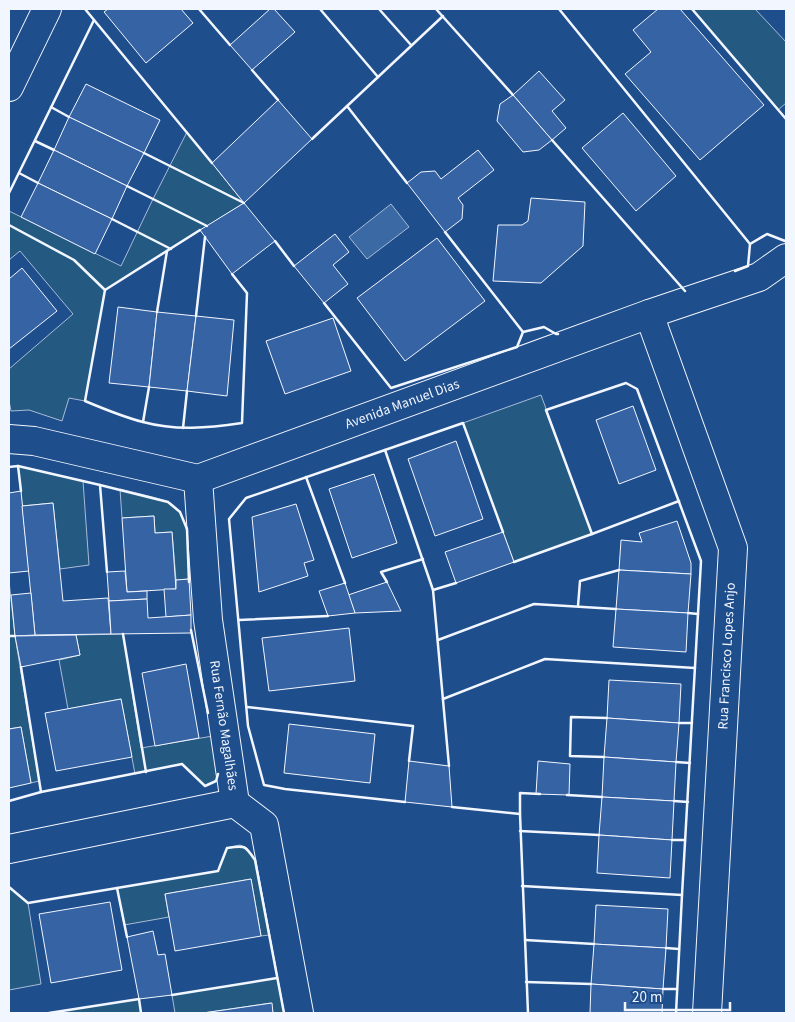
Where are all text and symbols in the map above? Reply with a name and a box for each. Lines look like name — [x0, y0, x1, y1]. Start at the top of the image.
street label: Avenida Manuel Dias — [342, 374, 463, 434]
street label: Rua Francisco Lopes Anjo — [713, 582, 741, 730]
street label: Rua Fernão Magalhães — [204, 659, 243, 792]
scale bar — [625, 980, 730, 1012]
text: 20 m — [632, 987, 662, 1008]

